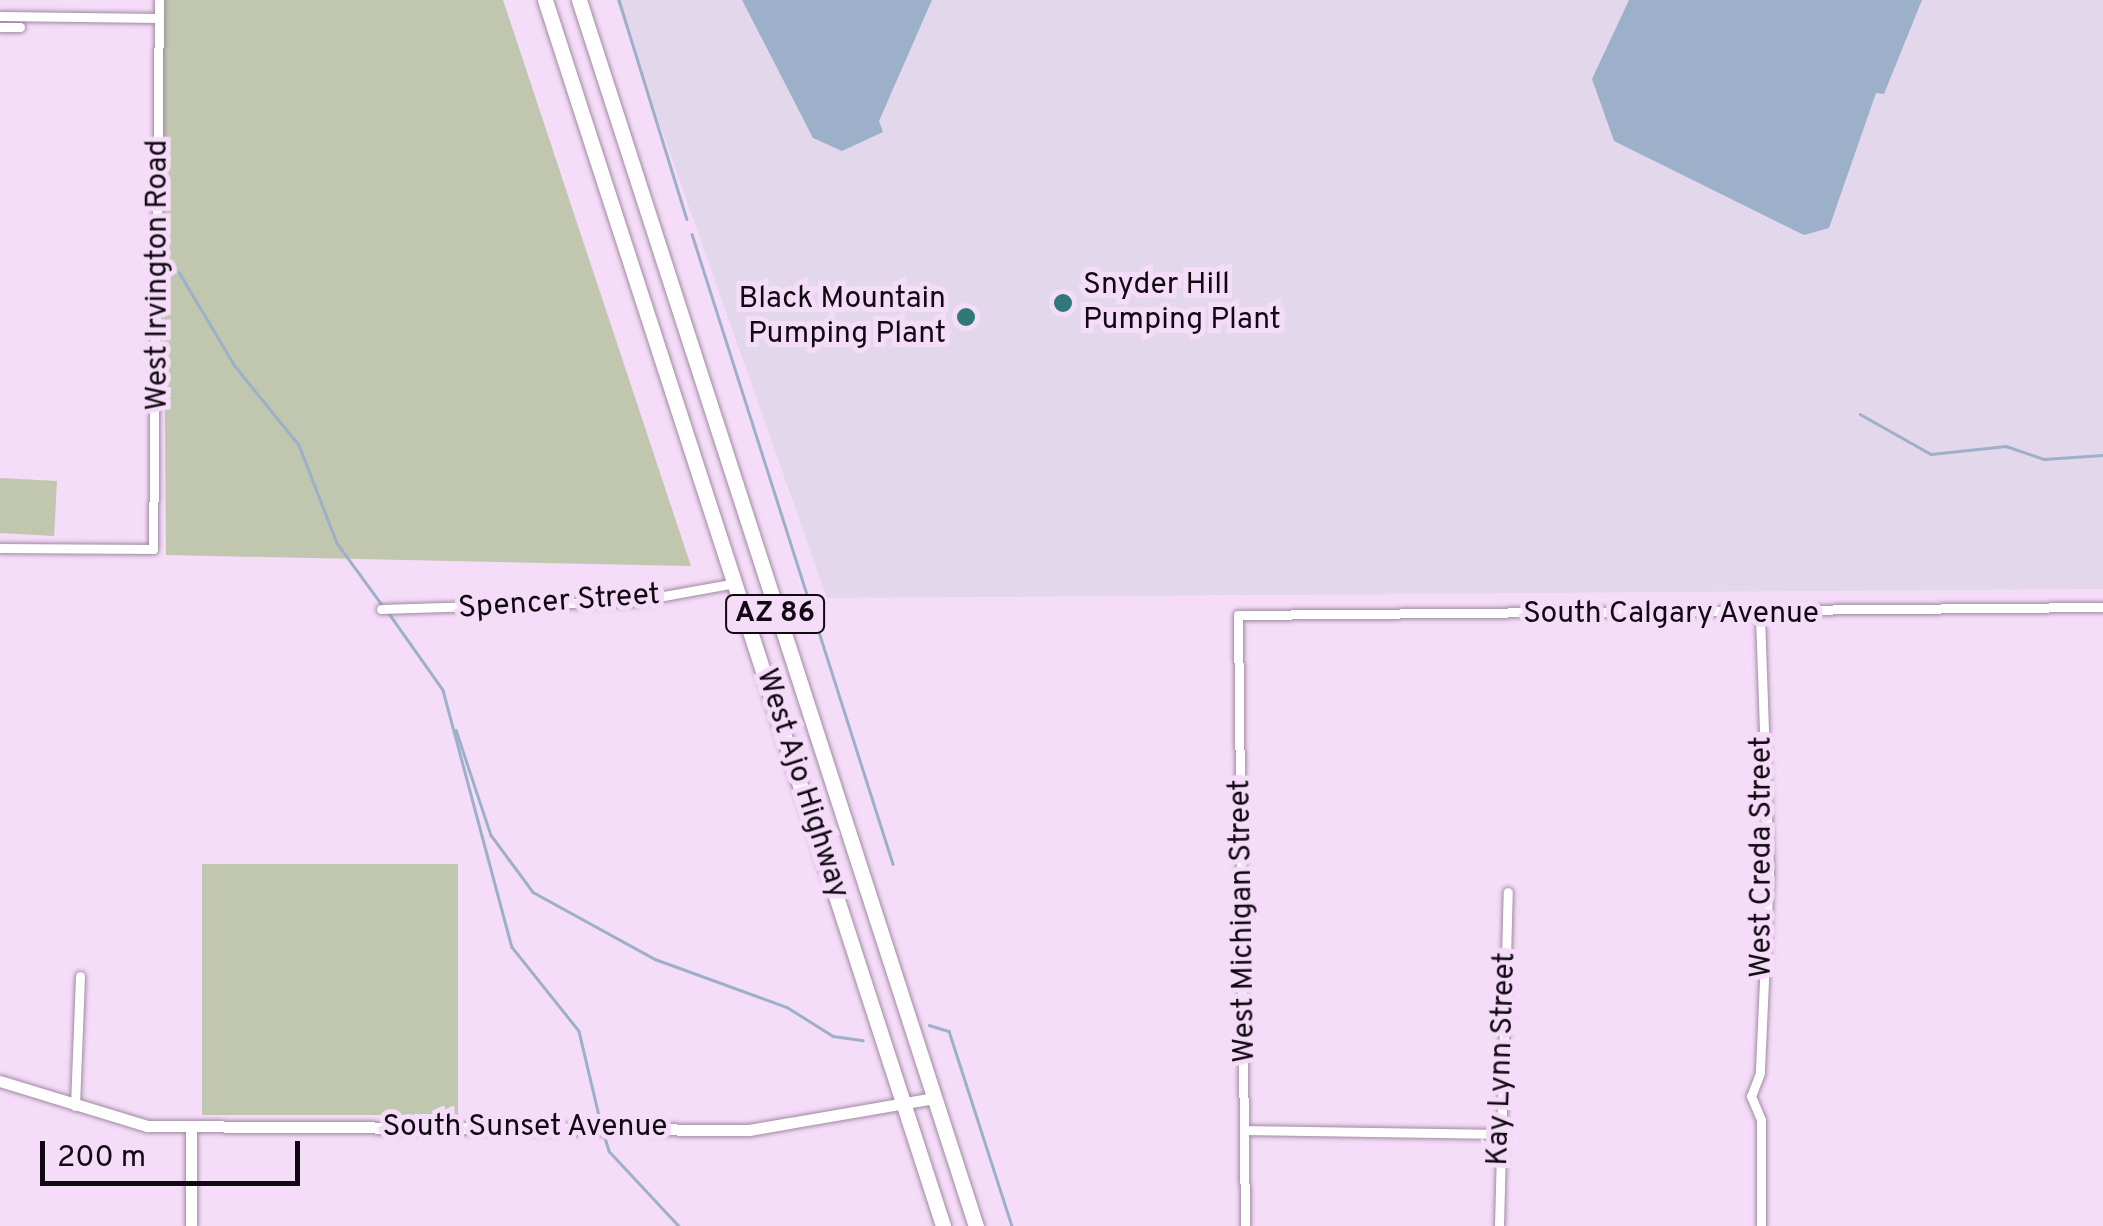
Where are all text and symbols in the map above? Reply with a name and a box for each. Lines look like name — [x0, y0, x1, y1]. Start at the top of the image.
street label: West Irvington Road — [141, 139, 177, 411]
place label: Snyder Hill Pumping Plant — [1083, 268, 1281, 338]
place label: Black Mountain Pumping Plant — [738, 282, 946, 352]
marker: Snyder Hill Pumping Plant — [1052, 292, 1074, 314]
marker: Black Mountain Pumping Plant — [955, 306, 977, 328]
street label: Spencer Street — [457, 578, 661, 628]
road number: AZ 86 — [725, 591, 825, 637]
street label: South Calgary Avenue — [1522, 597, 1820, 633]
street label: West Ajo Highway — [747, 664, 855, 904]
street label: West Creda Street — [1745, 736, 1781, 978]
street label: West Michigan Street — [1224, 779, 1264, 1063]
street label: Kay Lynn Street — [1481, 952, 1525, 1166]
street label: South Sunset Avenue — [382, 1110, 668, 1146]
scale bar — [45, 1121, 305, 1183]
text: 200 m — [57, 1140, 146, 1177]

